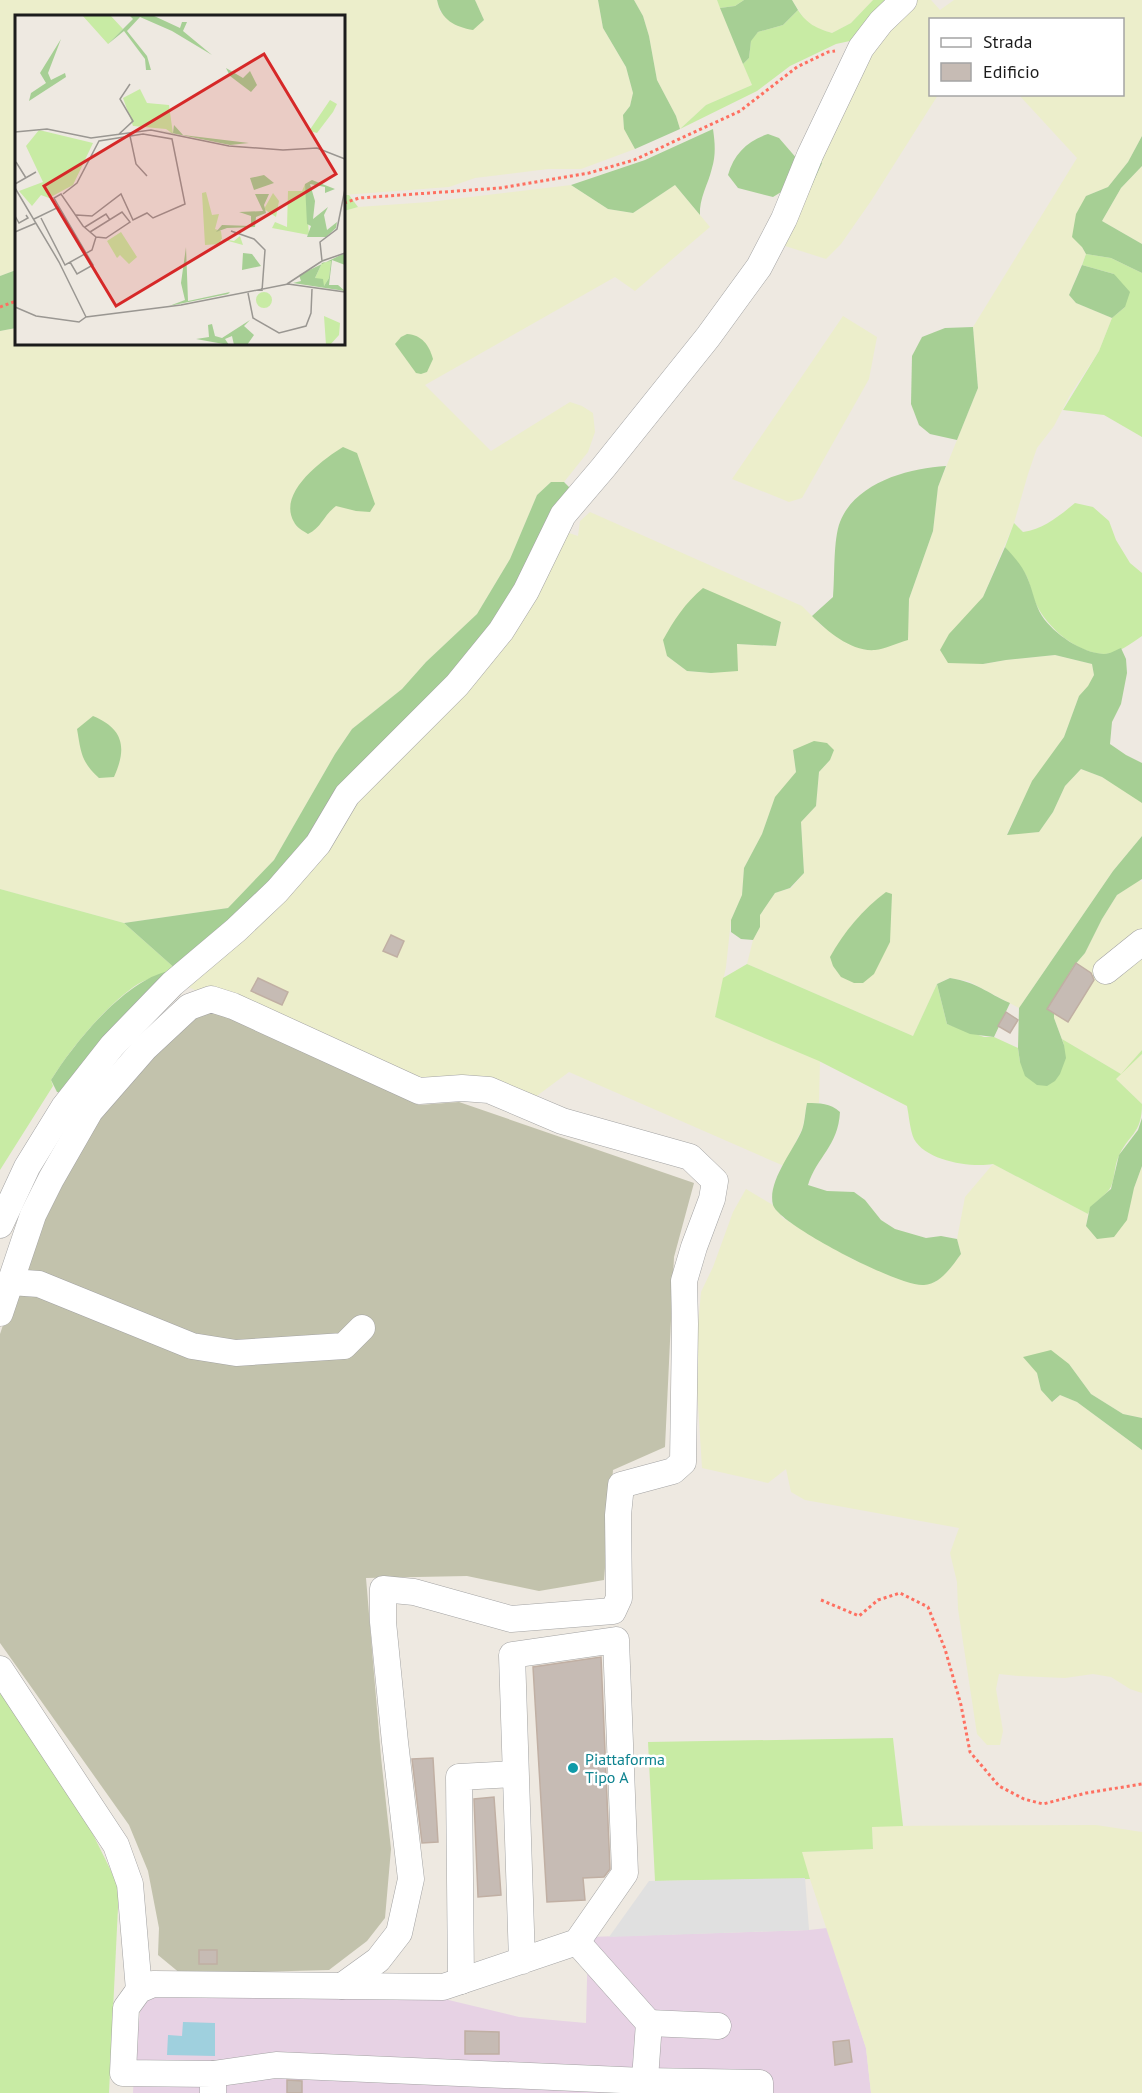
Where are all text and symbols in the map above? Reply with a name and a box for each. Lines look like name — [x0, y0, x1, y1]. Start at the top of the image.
inset map — [15, 15, 345, 345]
legend — [929, 18, 1124, 96]
text: Strada — [983, 30, 1032, 53]
text: Edificio — [983, 60, 1039, 83]
place label: Piattaforma Tipo A — [585, 1749, 665, 1787]
marker: Piattaforma Tipo A — [566, 1761, 580, 1775]

